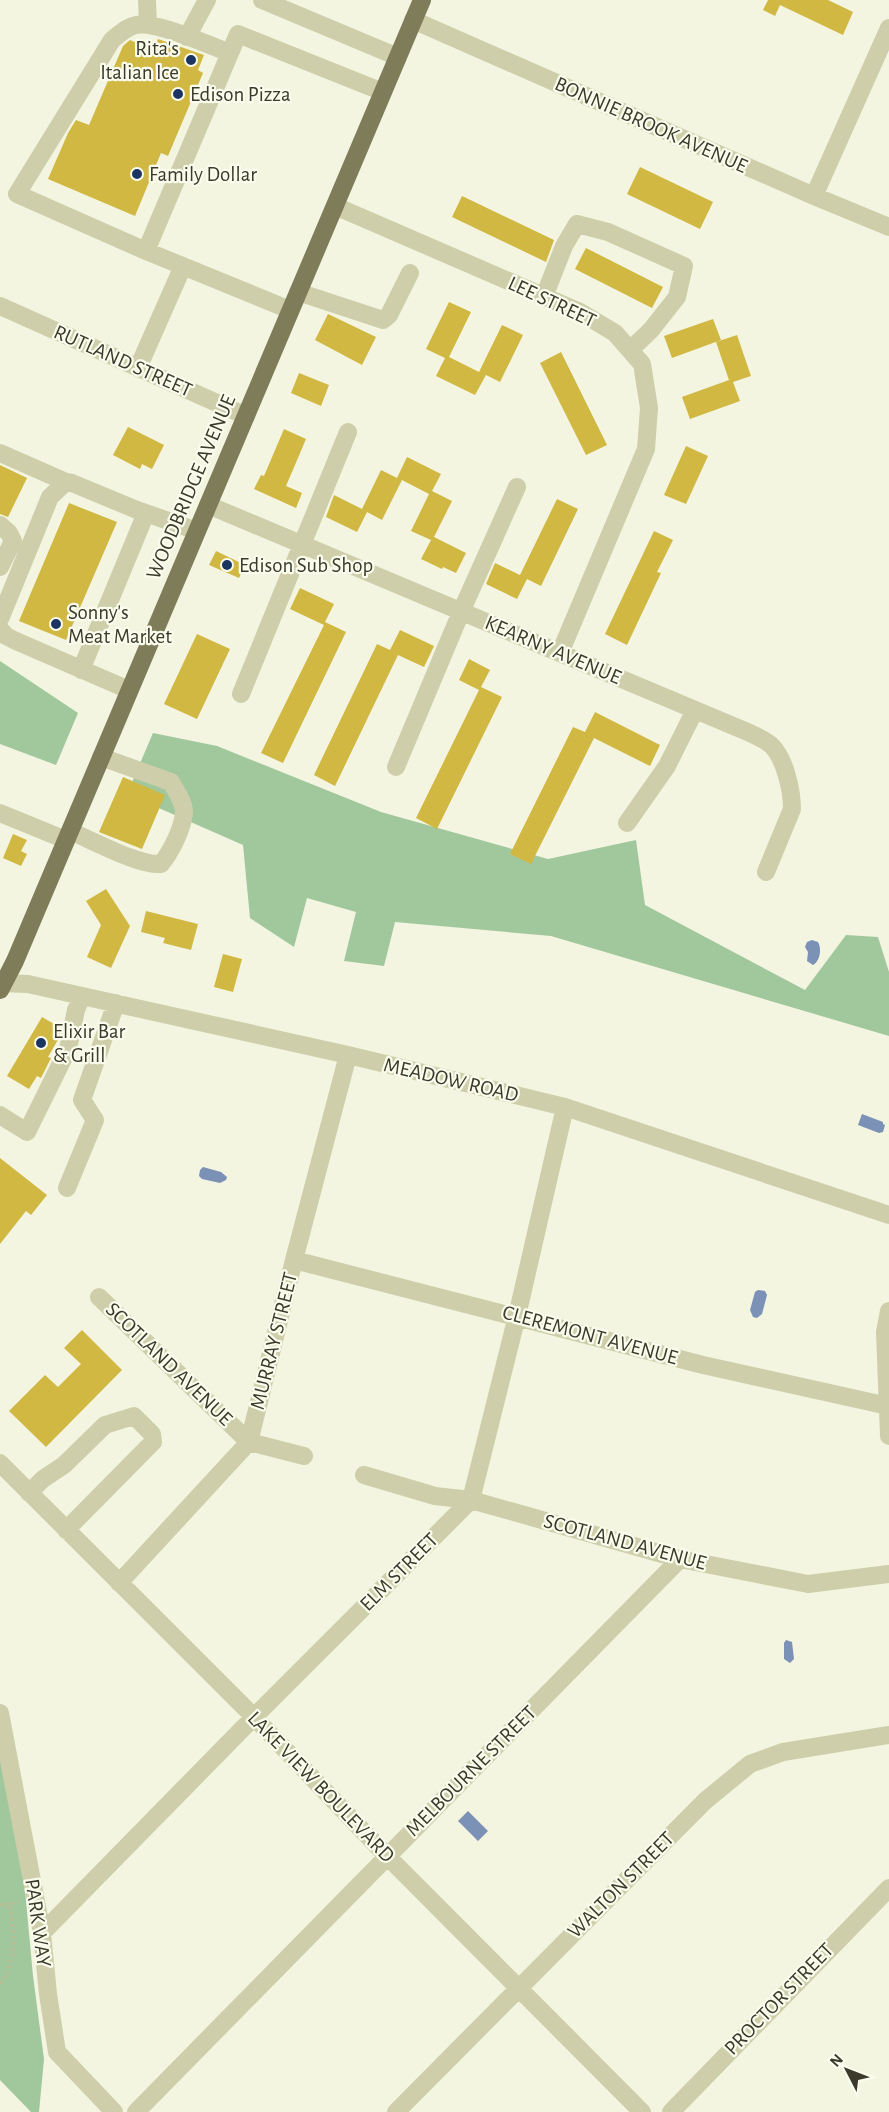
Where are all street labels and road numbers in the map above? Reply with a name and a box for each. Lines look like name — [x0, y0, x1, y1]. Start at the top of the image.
street label: BONNIE BROOK AVENUE — [552, 73, 750, 177]
street label: LEE STREET — [505, 273, 599, 331]
street label: RUTLAND STREET — [51, 321, 195, 401]
street label: WOODBRIDGE AVENUE — [143, 392, 239, 582]
street label: KEARNY AVENUE — [482, 612, 624, 688]
street label: MEADOW ROAD — [381, 1054, 521, 1106]
street label: MURRAY STREET — [247, 1270, 301, 1412]
street label: SCOTLAND AVENUE — [102, 1298, 236, 1430]
street label: CLEREMONT AVENUE — [500, 1301, 680, 1369]
street label: SCOTLAND AVENUE — [542, 1510, 708, 1574]
street label: ELM STREET — [356, 1529, 442, 1615]
street label: MELBOURNE STREET — [402, 1702, 540, 1840]
street label: LAKE VIEW BOULEVARD — [244, 1707, 398, 1867]
street label: WALTON STREET — [564, 1828, 678, 1942]
street label: PARK WAY — [21, 1877, 55, 1969]
street label: PROCTOR STREET — [721, 1939, 837, 2059]

